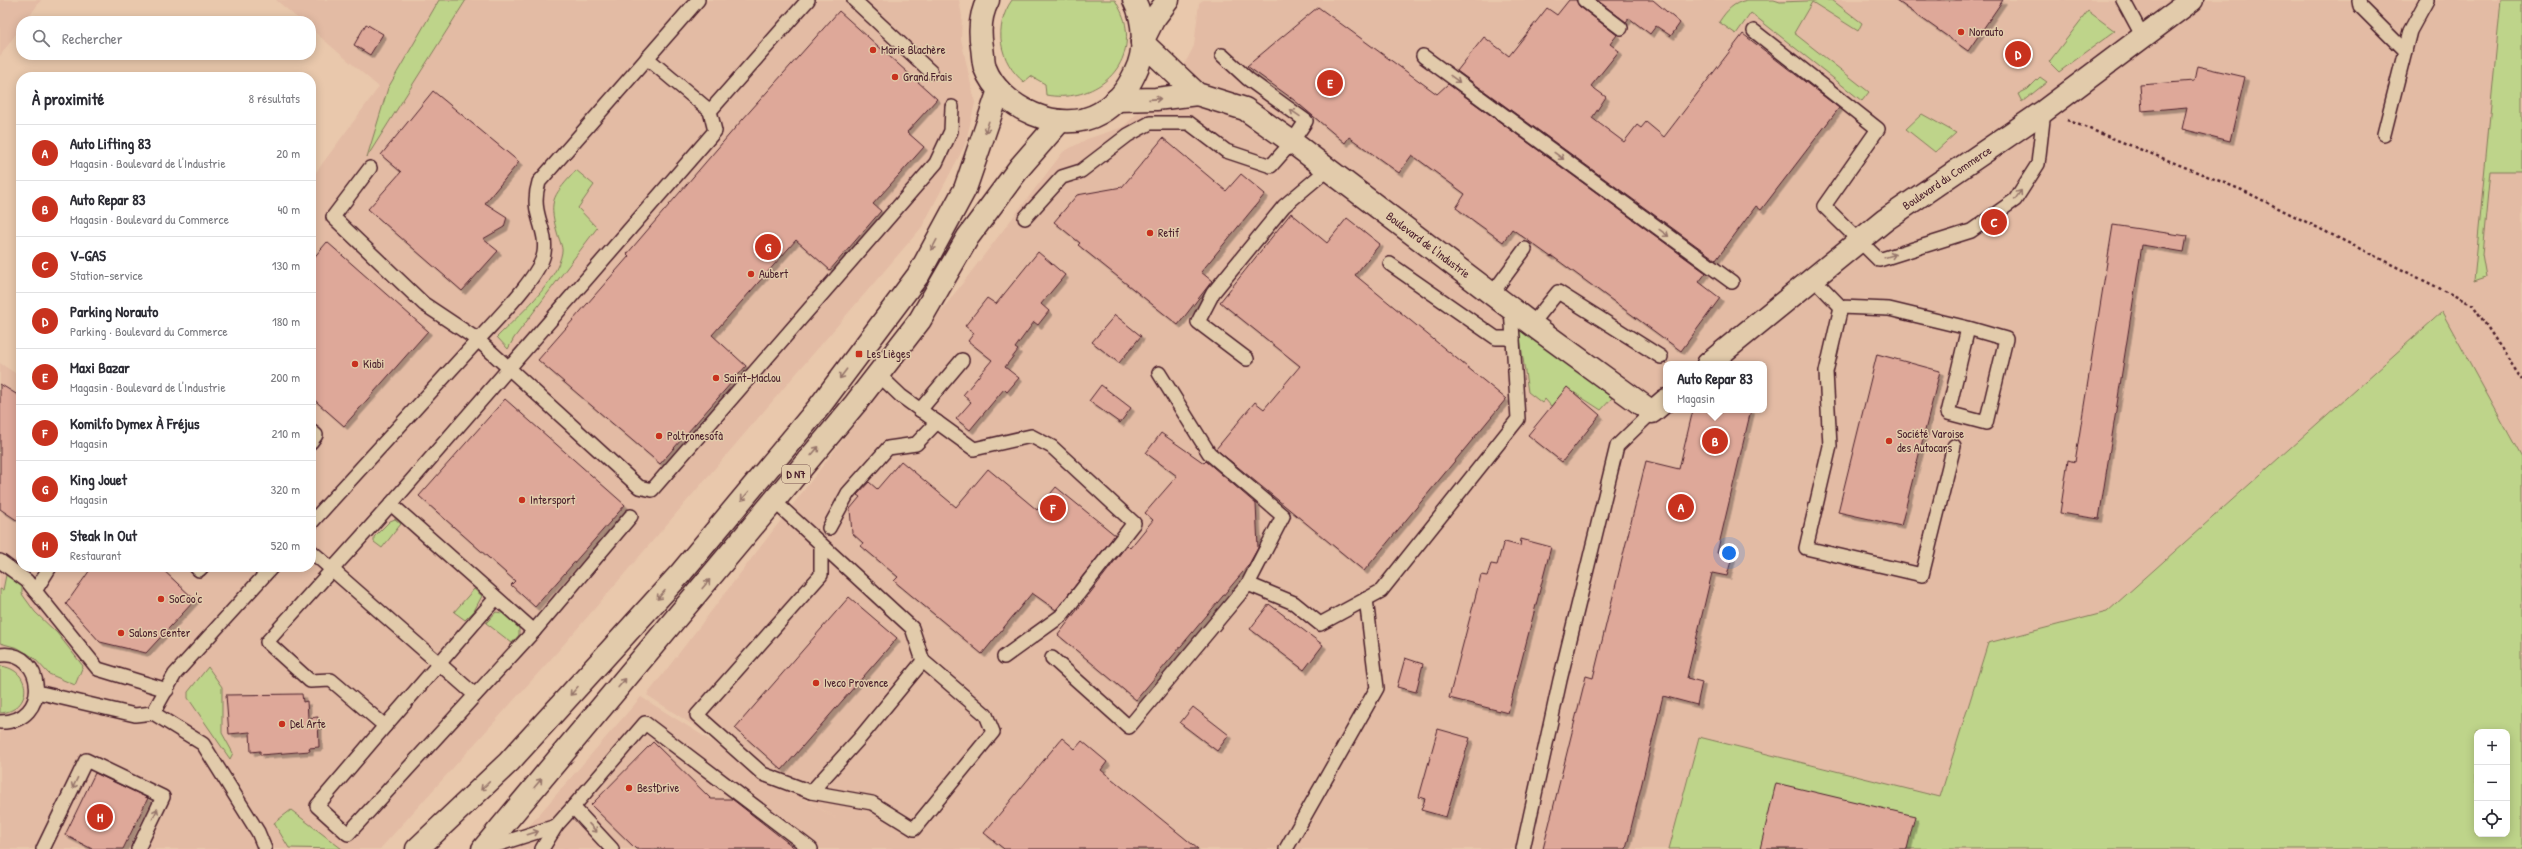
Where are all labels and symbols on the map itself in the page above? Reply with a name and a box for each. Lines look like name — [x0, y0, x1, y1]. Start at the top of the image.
place label: Norauto — [1969, 23, 2003, 40]
marker: Norauto — [1956, 27, 1966, 37]
pin: D — [2005, 39, 2031, 69]
place label: Marie Blachère — [881, 41, 946, 58]
marker: Marie Blachère — [868, 45, 878, 55]
place label: Grand Frais — [903, 68, 952, 85]
pin: E — [1317, 68, 1343, 98]
marker: Grand Frais — [890, 72, 900, 82]
one-way arrow — [1449, 75, 1460, 83]
one-way arrow — [1148, 95, 1161, 103]
one-way arrow — [1290, 109, 1301, 117]
one-way arrow — [983, 120, 990, 133]
street label: Boulevard du Commerce — [1899, 141, 1995, 214]
one-way arrow — [1554, 152, 1565, 160]
one-way arrow — [2014, 190, 2022, 201]
street label: Boulevard de l'Industrie — [1383, 207, 1474, 282]
pin: C — [1981, 207, 2007, 237]
place label: Retif — [1158, 224, 1180, 241]
marker: Retif — [1145, 228, 1155, 238]
one-way arrow — [1659, 229, 1670, 237]
pin: G — [755, 232, 781, 262]
one-way arrow — [930, 239, 938, 251]
one-way arrow — [1884, 252, 1897, 259]
place label: Aubert — [759, 265, 789, 282]
marker: Aubert — [746, 269, 756, 279]
place label: Les Lièges — [867, 345, 911, 362]
marker: Les Lièges — [854, 349, 864, 359]
place label: Kiabi — [363, 355, 384, 372]
marker: Kiabi — [350, 359, 360, 369]
place label: Saint-Maclou — [724, 369, 781, 386]
one-way arrow — [839, 369, 848, 380]
marker: Saint-Maclou — [711, 373, 721, 383]
place label: Société Varoise des Autocars — [1897, 425, 1964, 456]
pin: B — [1702, 426, 1728, 456]
place label: Poltronesofà — [667, 427, 723, 444]
marker: Poltronesofà — [654, 431, 664, 441]
marker: Société Varoise des Autocars — [1884, 436, 1894, 446]
one-way arrow — [811, 446, 820, 457]
road number: D N7 — [782, 465, 810, 483]
one-way arrow — [741, 490, 749, 501]
place label: Intersport — [530, 491, 576, 508]
pin: A — [1668, 492, 1694, 522]
pin: F — [1040, 493, 1066, 523]
marker: Intersport — [517, 495, 527, 505]
your location — [1719, 543, 1739, 563]
one-way arrow — [701, 578, 710, 589]
one-way arrow — [657, 589, 666, 599]
place label: SoCoo'c — [169, 590, 203, 607]
marker: SoCoo'c — [156, 594, 166, 604]
place label: Salons Center — [129, 624, 191, 641]
marker: Salons Center — [116, 628, 126, 638]
place label: Iveco Provence — [824, 674, 889, 691]
one-way arrow — [618, 678, 627, 689]
marker: Iveco Provence — [811, 678, 821, 688]
one-way arrow — [569, 686, 578, 696]
place label: Del Arte — [290, 715, 326, 732]
marker: Del Arte — [277, 719, 287, 729]
one-way arrow — [71, 776, 78, 788]
one-way arrow — [534, 777, 543, 788]
place label: BestDrive — [637, 779, 679, 796]
one-way arrow — [480, 781, 490, 791]
marker: BestDrive — [624, 783, 634, 793]
pin: H — [87, 802, 113, 832]
one-way arrow — [152, 808, 159, 820]
one-way arrow — [588, 823, 597, 833]
one-way arrow — [526, 829, 539, 836]

